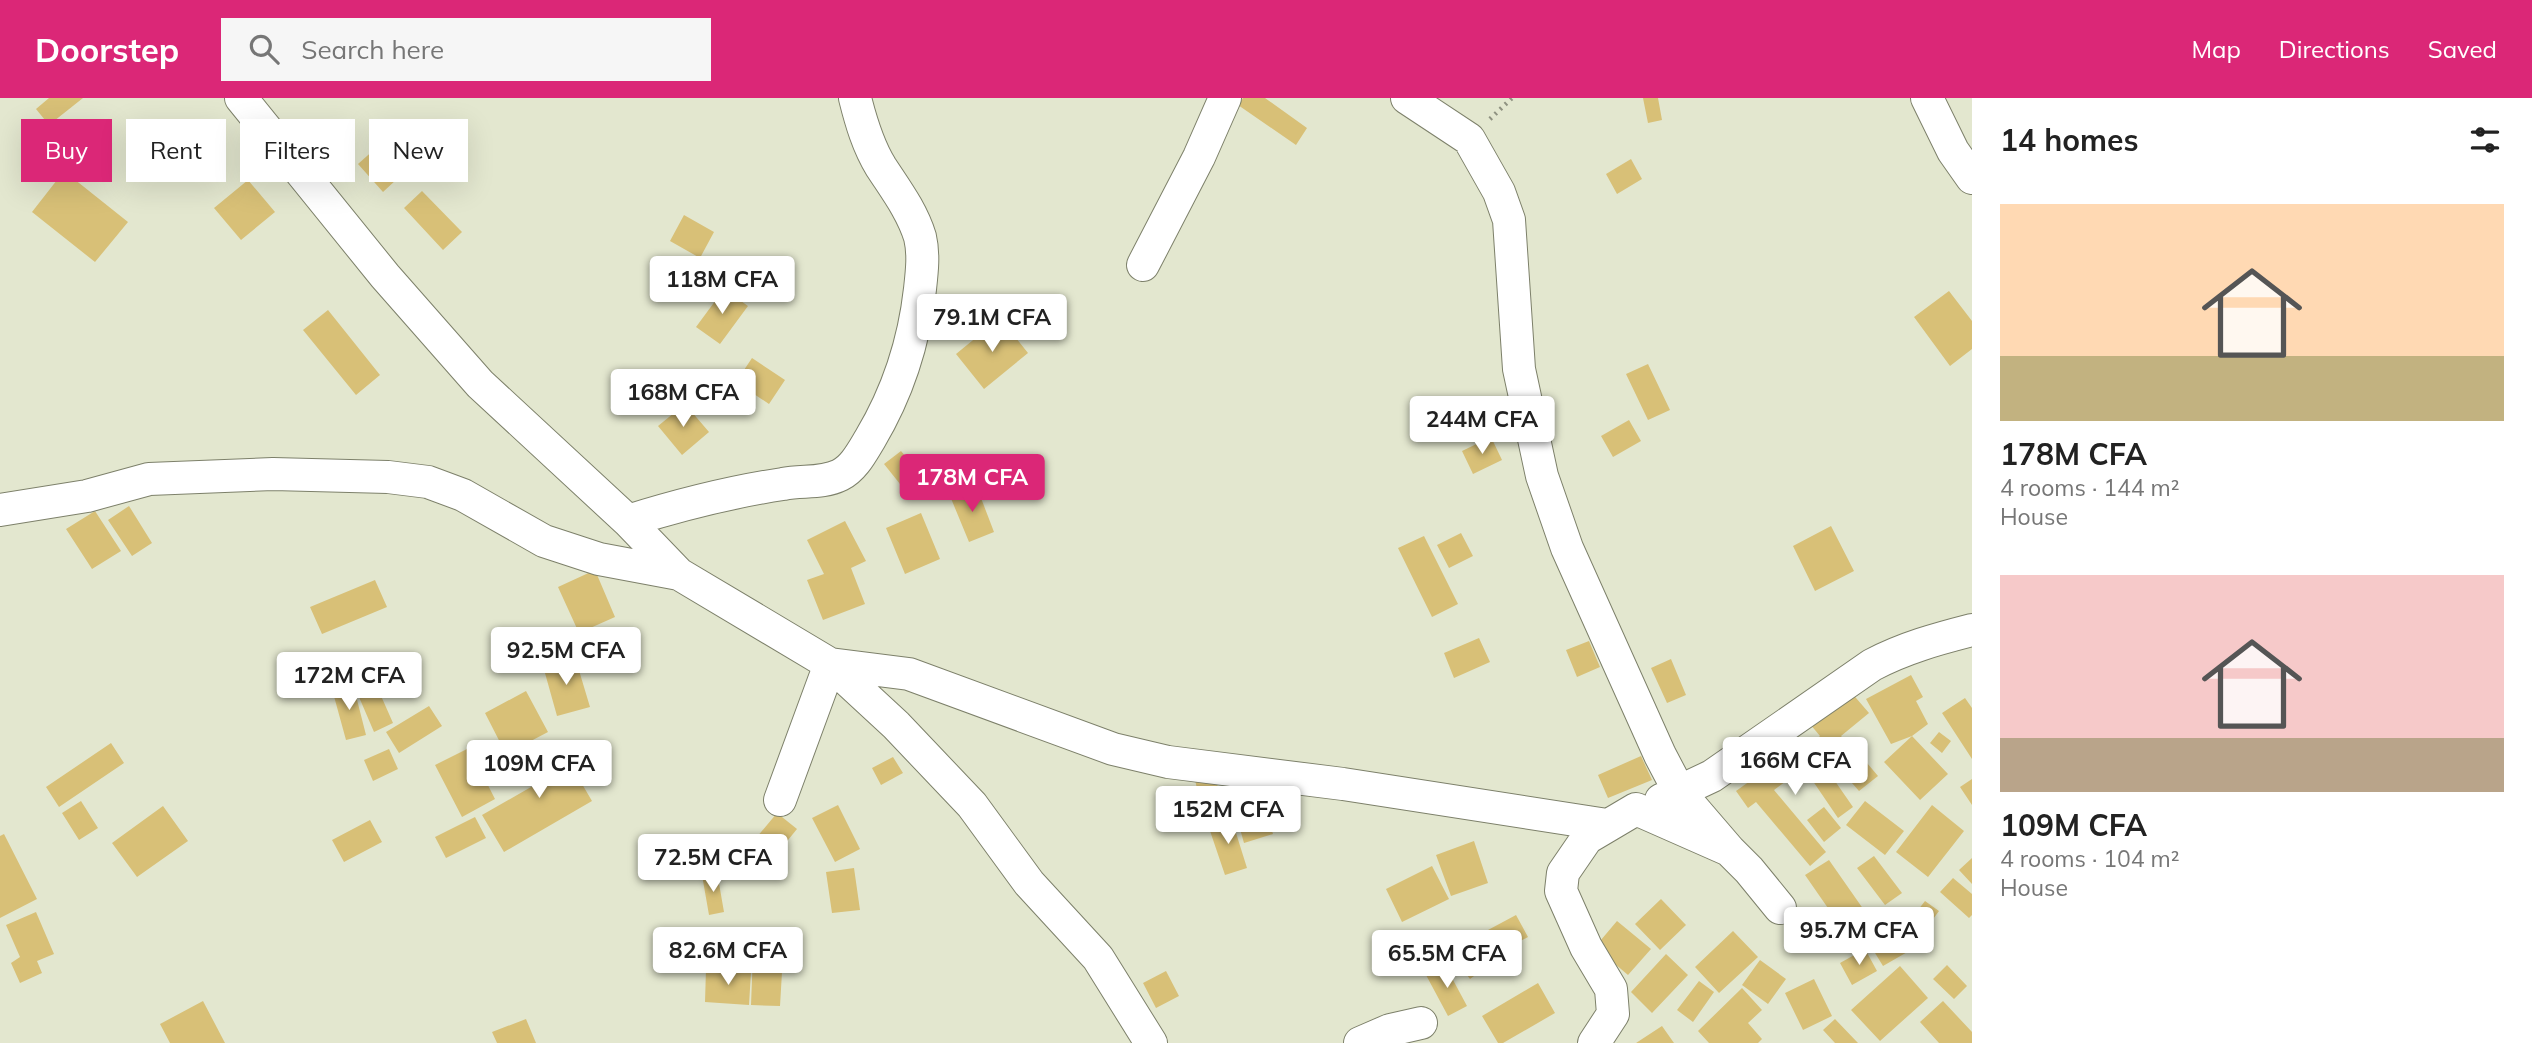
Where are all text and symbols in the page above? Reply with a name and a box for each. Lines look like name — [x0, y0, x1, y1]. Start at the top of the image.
search box — [221, 18, 711, 81]
text: Doorstep — [35, 29, 179, 70]
icon: search — [245, 30, 283, 68]
text: Search here — [301, 33, 444, 66]
text: Map — [2191, 34, 2241, 64]
text: Directions — [2279, 34, 2390, 64]
text: Saved — [2428, 34, 2497, 64]
chip: Buy — [21, 119, 112, 182]
chip: Rent — [126, 119, 226, 182]
chip: Filters — [240, 119, 355, 182]
chip: New — [369, 119, 468, 182]
text: 14 homes — [2000, 121, 2139, 159]
icon: filters — [2466, 121, 2504, 159]
icon: home — [2189, 250, 2315, 376]
pin: 118M CFA — [650, 256, 794, 316]
text: 118M CFA — [666, 264, 778, 293]
pin: 79.1M CFA — [912, 294, 1072, 354]
text: 79.1M CFA — [933, 302, 1051, 331]
pin: 168M CFA — [611, 370, 755, 429]
text: 168M CFA — [627, 377, 739, 406]
pin: 244M CFA — [1410, 396, 1554, 456]
text: 244M CFA — [1426, 404, 1538, 433]
text: 178M CFA — [2000, 435, 2147, 473]
pin: 178M CFA — [900, 454, 1044, 514]
text: 178M CFA — [916, 462, 1028, 491]
text: 4 rooms · 144 m² — [2000, 473, 2180, 502]
text: House — [2000, 502, 2068, 531]
icon: home — [2189, 621, 2315, 747]
pin: 92.5M CFA — [486, 628, 646, 687]
text: 92.5M CFA — [507, 635, 625, 664]
pin: 172M CFA — [277, 652, 421, 712]
text: 172M CFA — [293, 660, 405, 689]
pin: 166M CFA — [1723, 738, 1867, 797]
pin: 109M CFA — [467, 740, 611, 800]
text: 166M CFA — [1739, 745, 1851, 774]
text: 109M CFA — [483, 748, 595, 777]
pin: 152M CFA — [1156, 786, 1300, 846]
text: 152M CFA — [1172, 794, 1284, 823]
text: 109M CFA — [2000, 806, 2147, 844]
pin: 72.5M CFA — [633, 834, 793, 894]
text: 72.5M CFA — [654, 842, 772, 871]
text: 4 rooms · 104 m² — [2000, 844, 2180, 873]
text: House — [2000, 873, 2068, 902]
pin: 95.7M CFA — [1779, 908, 1939, 967]
text: 95.7M CFA — [1800, 915, 1918, 944]
pin: 82.6M CFA — [648, 928, 808, 987]
pin: 65.5M CFA — [1367, 930, 1527, 990]
text: 82.6M CFA — [669, 935, 787, 964]
text: 65.5M CFA — [1388, 938, 1506, 967]

